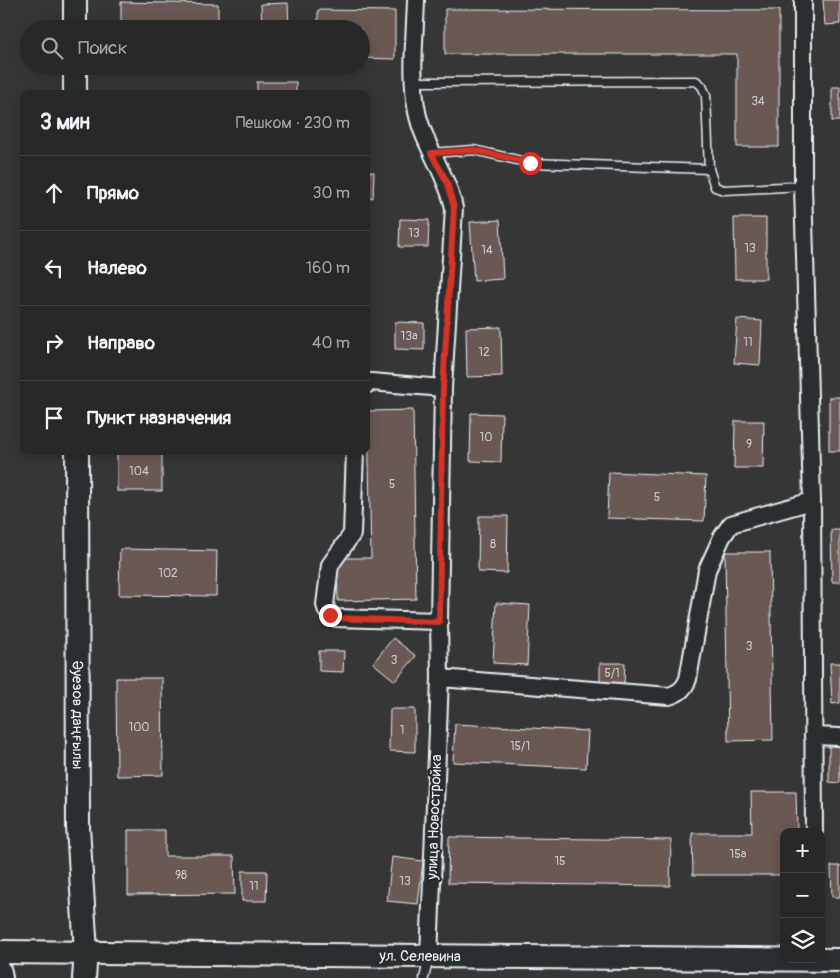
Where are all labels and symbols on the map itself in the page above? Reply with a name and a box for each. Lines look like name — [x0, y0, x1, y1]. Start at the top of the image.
house number: 34 — [751, 94, 765, 109]
route start — [519, 152, 542, 175]
house number: 13 — [408, 226, 420, 241]
house number: 13 — [744, 241, 756, 256]
house number: 14 — [481, 243, 493, 258]
house number: 13а — [401, 329, 418, 344]
house number: 11 — [743, 335, 753, 350]
house number: 12 — [478, 345, 490, 360]
house number: 10 — [480, 430, 492, 445]
house number: 9 — [746, 437, 752, 452]
house number: 104 — [129, 464, 149, 479]
house number: 5 — [389, 477, 395, 492]
house number: 5 — [654, 490, 660, 505]
house number: 8 — [490, 537, 496, 552]
house number: 102 — [158, 566, 178, 581]
route end — [319, 604, 342, 627]
house number: 3 — [746, 639, 753, 654]
house number: 3 — [391, 653, 398, 668]
street label: Әуезов даңғылы — [68, 661, 87, 769]
house number: 5/1 — [604, 666, 620, 681]
house number: 100 — [128, 720, 150, 735]
house number: 1 — [400, 723, 404, 738]
house number: 15/1 — [510, 739, 530, 754]
street label: улица Новостройка — [423, 754, 446, 881]
house number: 15а — [730, 847, 747, 862]
house number: 15 — [554, 854, 566, 869]
house number: 98 — [175, 868, 187, 883]
house number: 13 — [399, 874, 411, 889]
house number: 11 — [249, 879, 259, 894]
street label: ул. Селевина — [378, 947, 461, 966]

